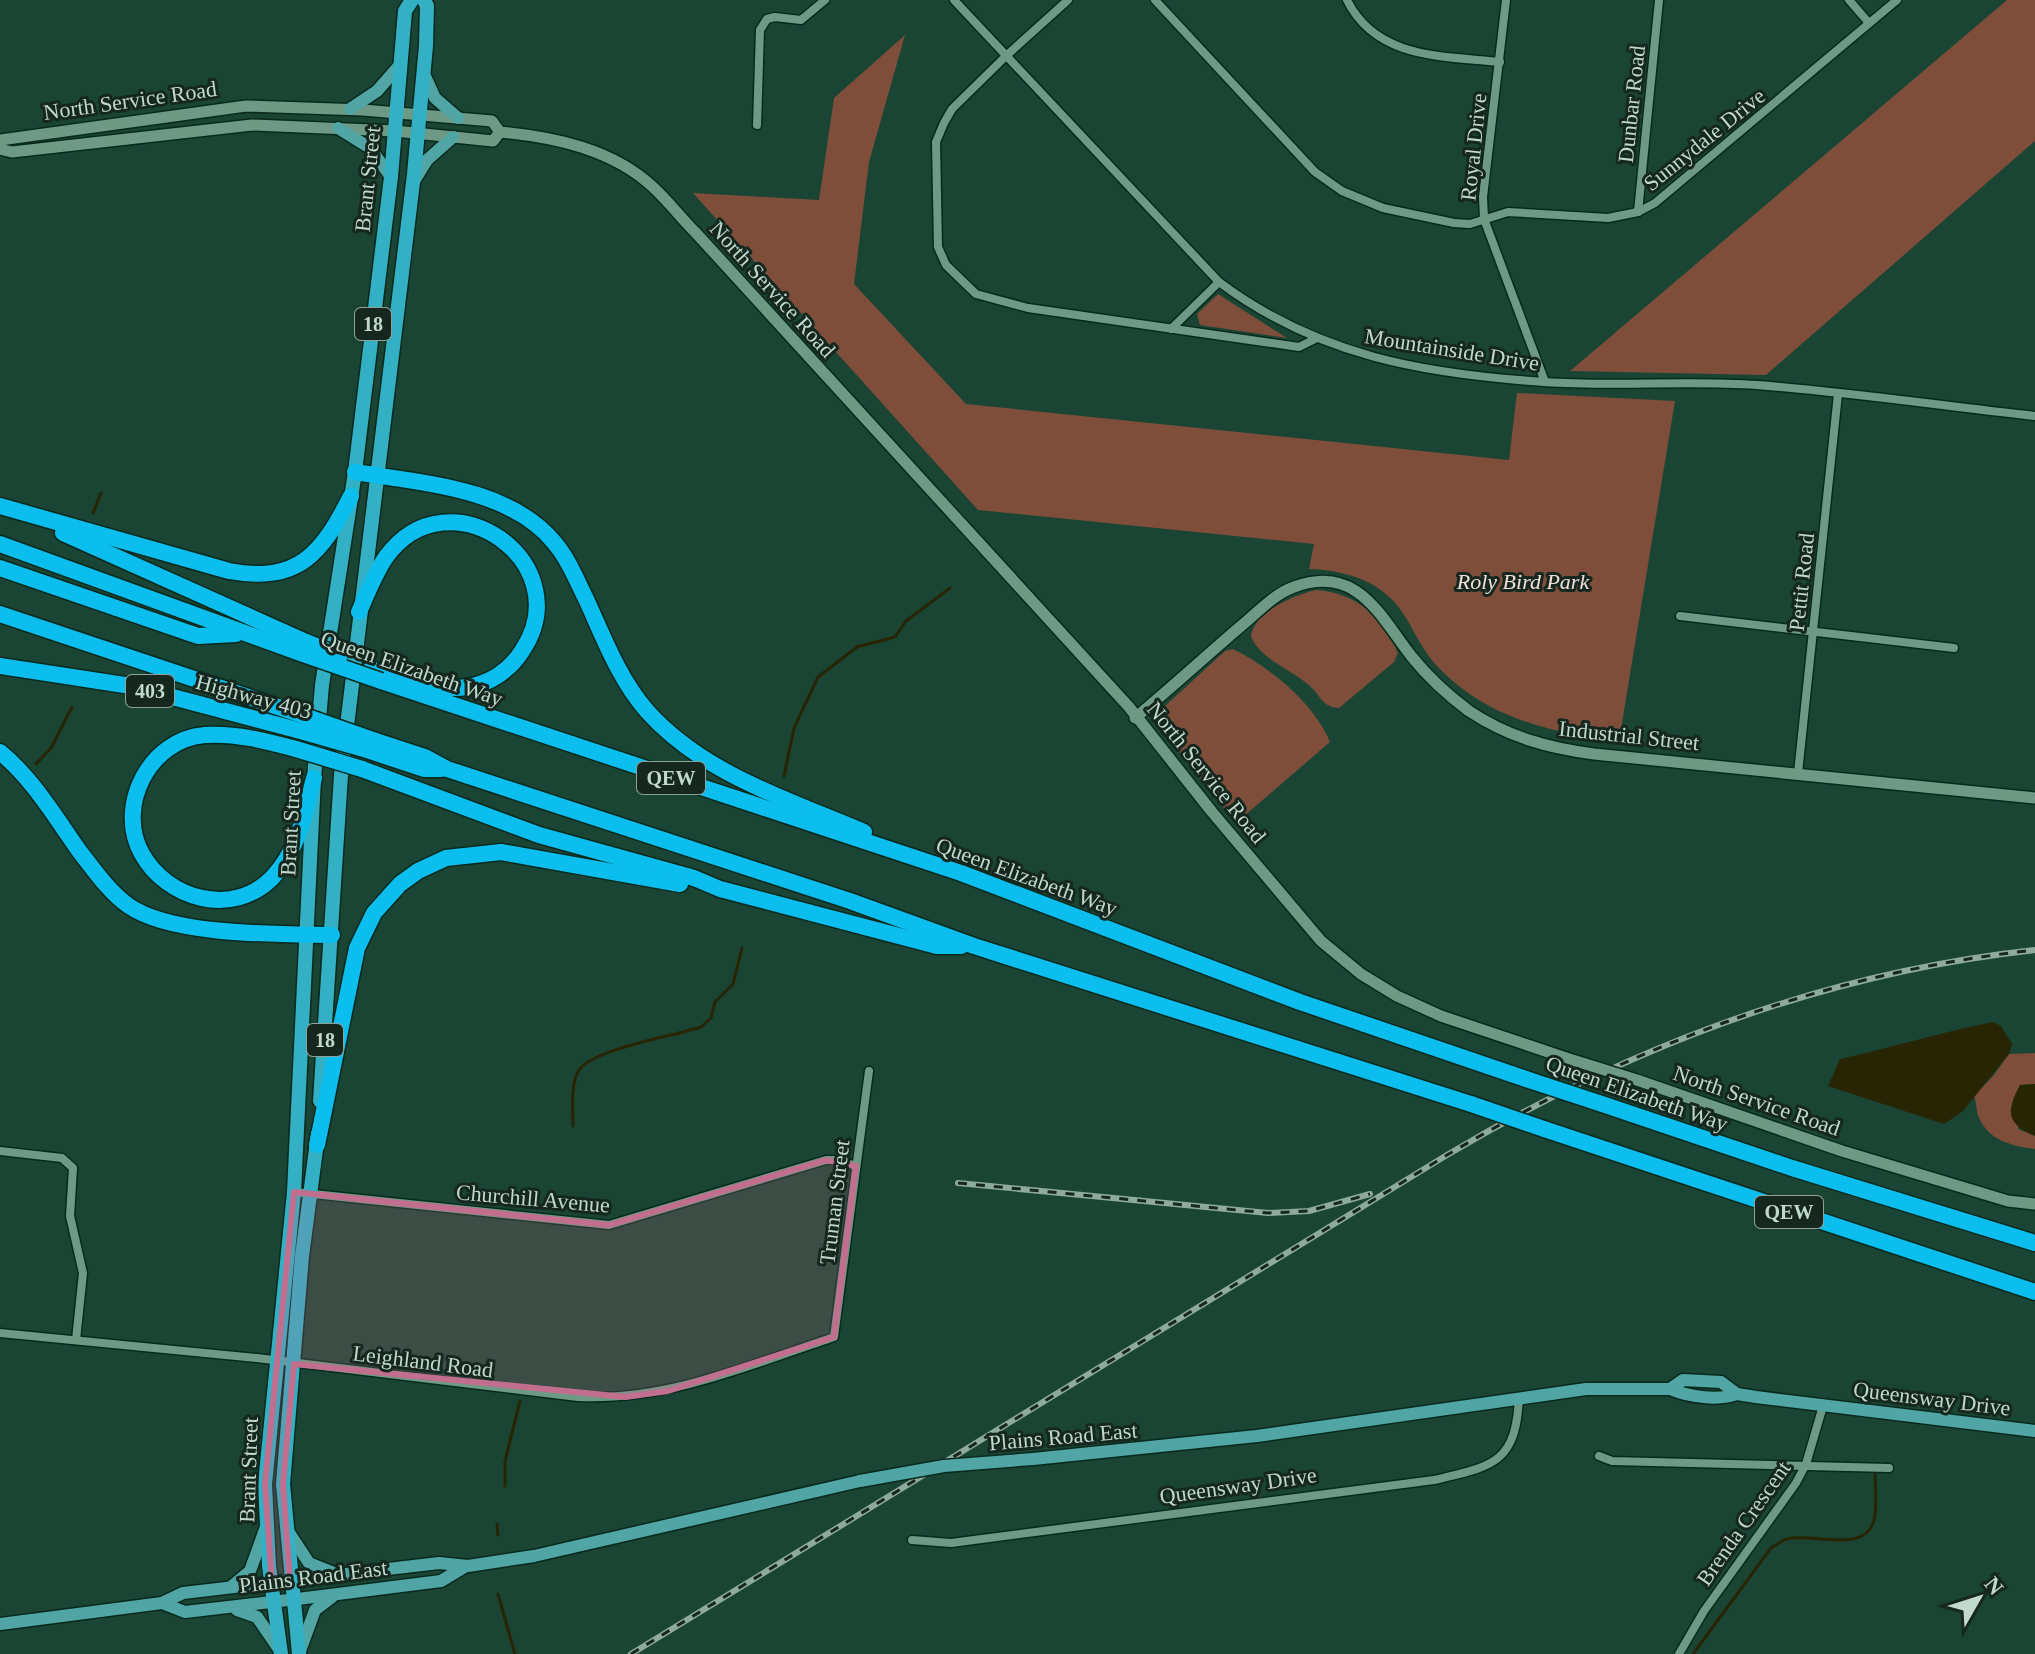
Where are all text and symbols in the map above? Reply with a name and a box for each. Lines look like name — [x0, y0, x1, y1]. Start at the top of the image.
street label: Dunbar Road — [1613, 44, 1650, 164]
street label: North Service Road — [42, 76, 218, 125]
street label: Sunnydale Drive — [1639, 83, 1770, 196]
street label: Royal Drive — [1455, 92, 1492, 202]
street label: Brant Street — [350, 125, 385, 233]
street label: North Service Road — [705, 216, 840, 363]
road number: 18 — [355, 308, 391, 340]
street label: Mountainside Drive — [1363, 323, 1541, 376]
street label: Pettit Road — [1784, 532, 1819, 632]
park label: Roly Bird Park — [1456, 569, 1590, 594]
street label: Queen Elizabeth Way — [318, 626, 506, 711]
street label: Highway 403 — [193, 669, 315, 724]
road number: 403 — [126, 675, 174, 707]
street label: North Service Road — [1142, 697, 1271, 848]
street label: Industrial Street — [1557, 716, 1700, 755]
road number: QEW — [637, 762, 705, 794]
street label: Brant Street — [275, 770, 306, 876]
street label: Queen Elizabeth Way — [933, 832, 1121, 921]
road number: 18 — [307, 1024, 343, 1056]
street label: Queen Elizabeth Way — [1543, 1051, 1731, 1136]
street label: North Service Road — [1670, 1060, 1844, 1141]
street label: Truman Street — [814, 1138, 855, 1266]
street label: Churchill Avenue — [455, 1179, 611, 1218]
road number: QEW — [1755, 1196, 1823, 1228]
street label: Leighland Road — [351, 1340, 495, 1383]
street label: Queensway Drive — [1852, 1376, 2012, 1421]
street label: Brant Street — [234, 1417, 263, 1523]
street label: Plains Road East — [988, 1418, 1138, 1455]
street label: Brenda Crescent — [1691, 1456, 1796, 1590]
street label: Queensway Drive — [1158, 1462, 1318, 1509]
street label: Plains Road East — [238, 1555, 389, 1598]
north arrow — [1939, 1558, 2019, 1638]
text: N — [1979, 1572, 2009, 1600]

